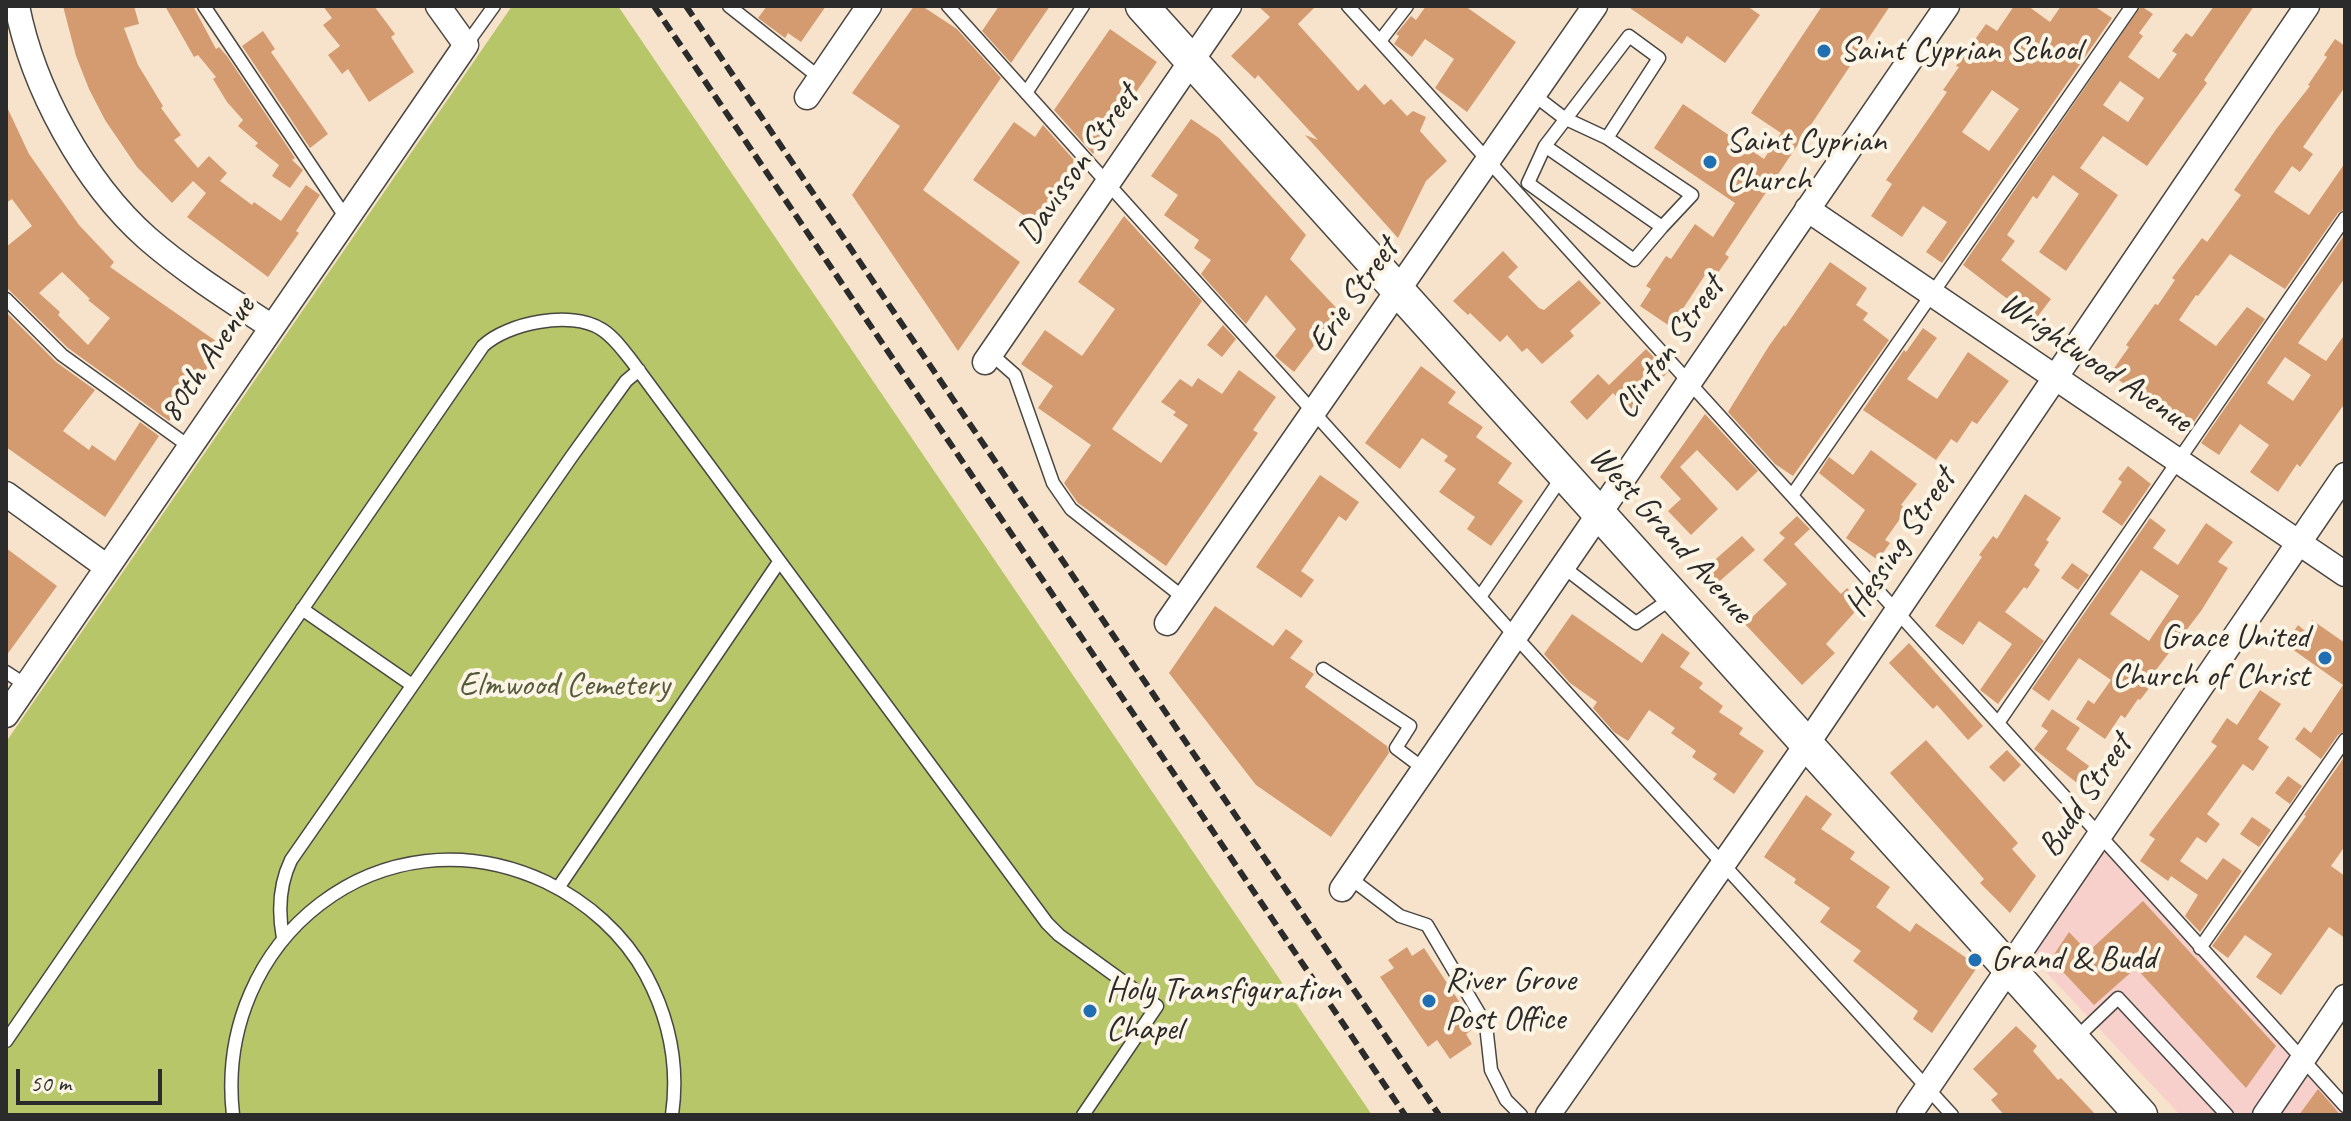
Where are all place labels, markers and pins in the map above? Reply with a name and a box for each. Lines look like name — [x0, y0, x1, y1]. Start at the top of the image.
place label: Saint Cyprian School — [1840, 31, 2082, 71]
marker: Saint Cyprian School — [1815, 42, 1833, 60]
place label: Saint Cyprian Church — [1726, 122, 1886, 202]
marker: Saint Cyprian Church — [1701, 153, 1719, 171]
place label: Grace United Church of Christ — [2112, 618, 2309, 698]
marker: Grace United Church of Christ — [2316, 649, 2334, 667]
place label: Grand & Budd — [1991, 940, 2156, 980]
marker: Grand & Budd — [1966, 951, 1984, 969]
place label: River Grove Post Office — [1445, 961, 1576, 1040]
place label: Holy Transfiguration Chapel — [1106, 971, 1341, 1050]
marker: River Grove Post Office — [1420, 992, 1438, 1010]
marker: Holy Transfiguration Chapel — [1081, 1002, 1099, 1020]

